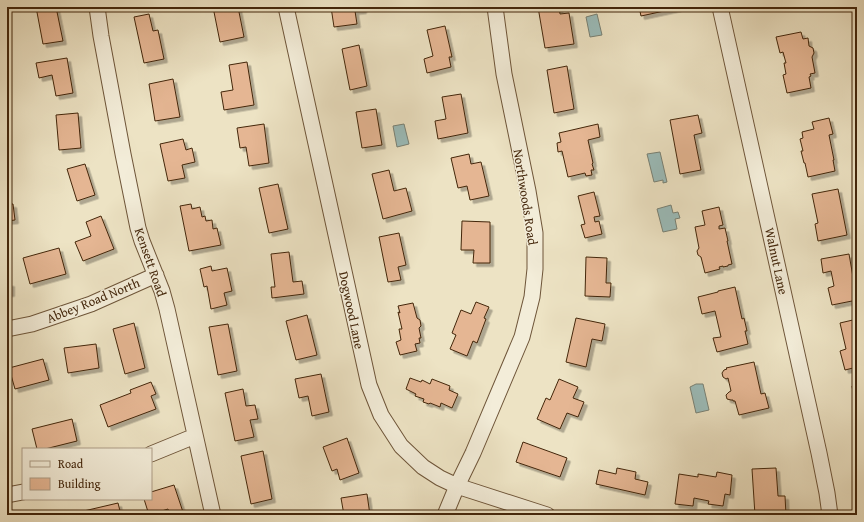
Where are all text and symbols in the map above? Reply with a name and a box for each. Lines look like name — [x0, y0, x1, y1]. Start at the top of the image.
street label: Northwoods Road — [509, 148, 542, 246]
street label: Kensett Road — [130, 225, 171, 299]
street label: Walnut Lane — [760, 226, 793, 296]
street label: Dogwood Lane — [334, 269, 369, 351]
street label: Abbey Road North — [44, 273, 143, 328]
legend — [22, 448, 152, 500]
text: Road — [58, 455, 84, 472]
text: Building — [58, 475, 101, 492]

